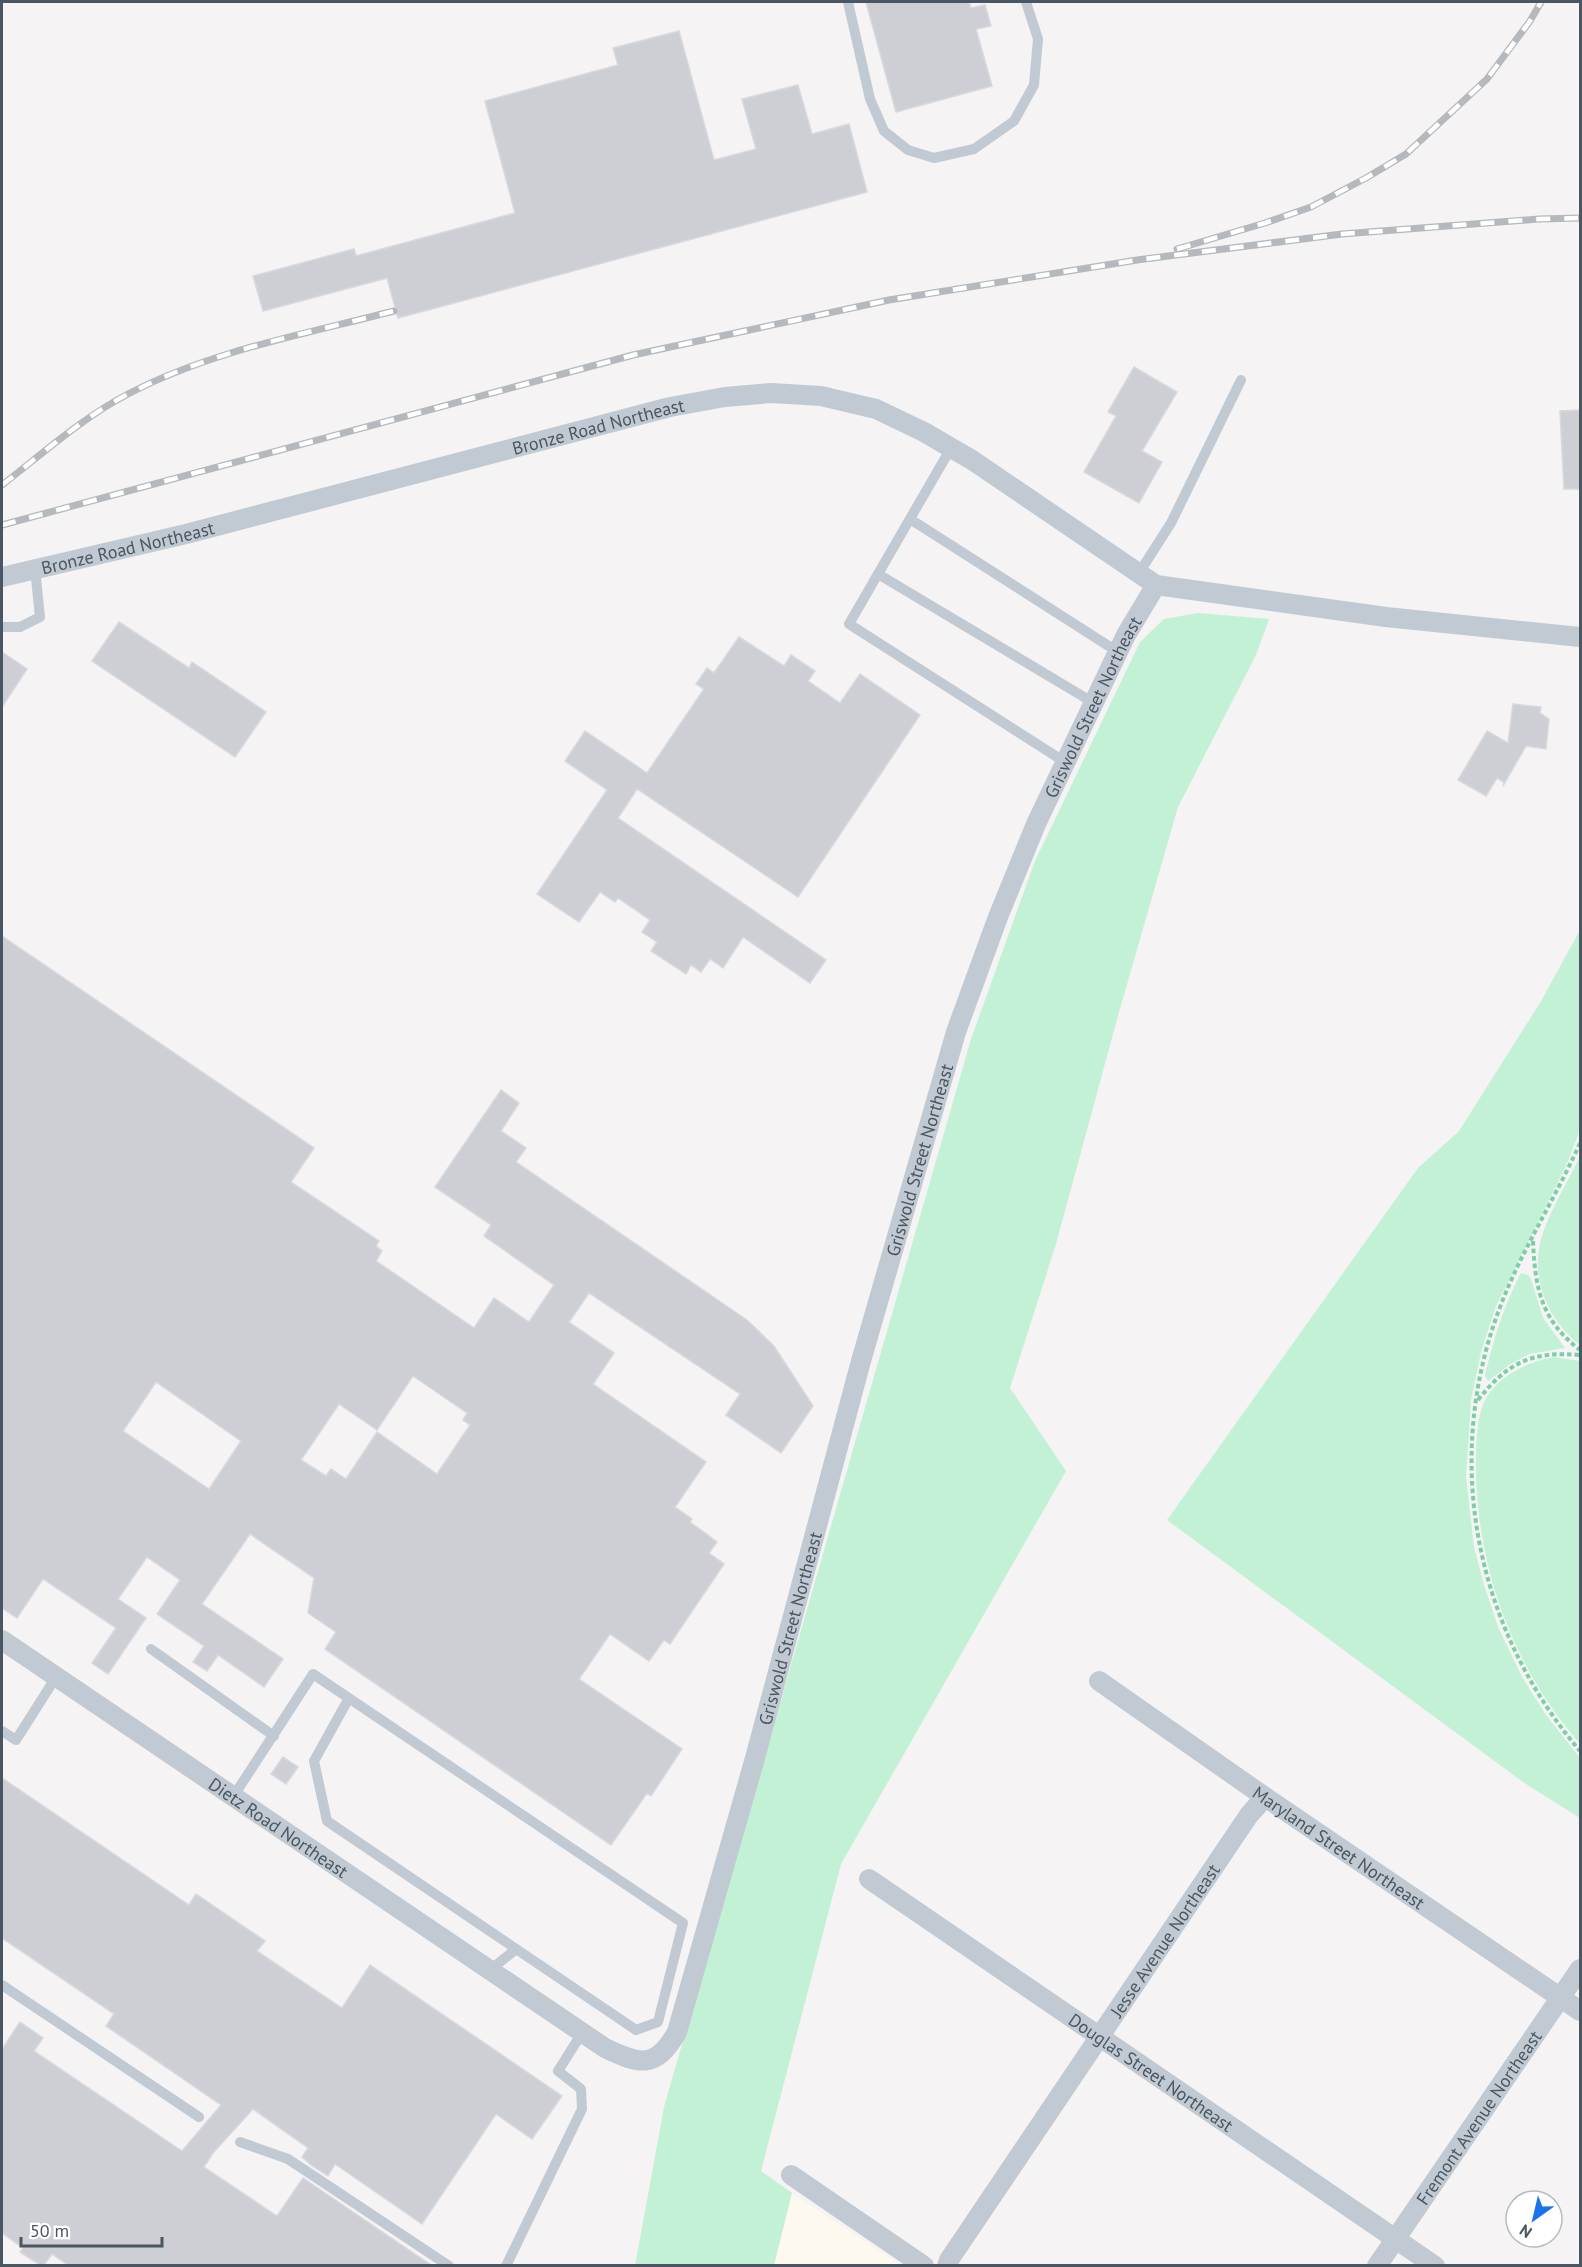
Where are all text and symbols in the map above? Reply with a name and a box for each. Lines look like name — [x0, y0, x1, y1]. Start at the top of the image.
street label: Bronze Road Northeast — [510, 393, 686, 459]
street label: Bronze Road Northeast — [39, 516, 217, 579]
street label: Griswold Street Northeast — [1039, 612, 1146, 801]
street label: Griswold Street Northeast — [880, 1061, 958, 1259]
street label: Griswold Street Northeast — [753, 1529, 826, 1727]
street label: Dietz Road Northeast — [205, 1772, 353, 1882]
street label: Maryland Street Northeast — [1248, 1781, 1430, 1914]
street label: Jesse Avenue Northeast — [1104, 1859, 1225, 2022]
street label: Douglas Street Northeast — [1065, 2008, 1238, 2136]
street label: Fremont Avenue Northeast — [1411, 2026, 1546, 2209]
north arrow — [1504, 2189, 1564, 2249]
scale bar — [21, 2210, 162, 2248]
text: 50 m — [30, 2219, 69, 2242]
text: N — [1516, 2220, 1536, 2243]

